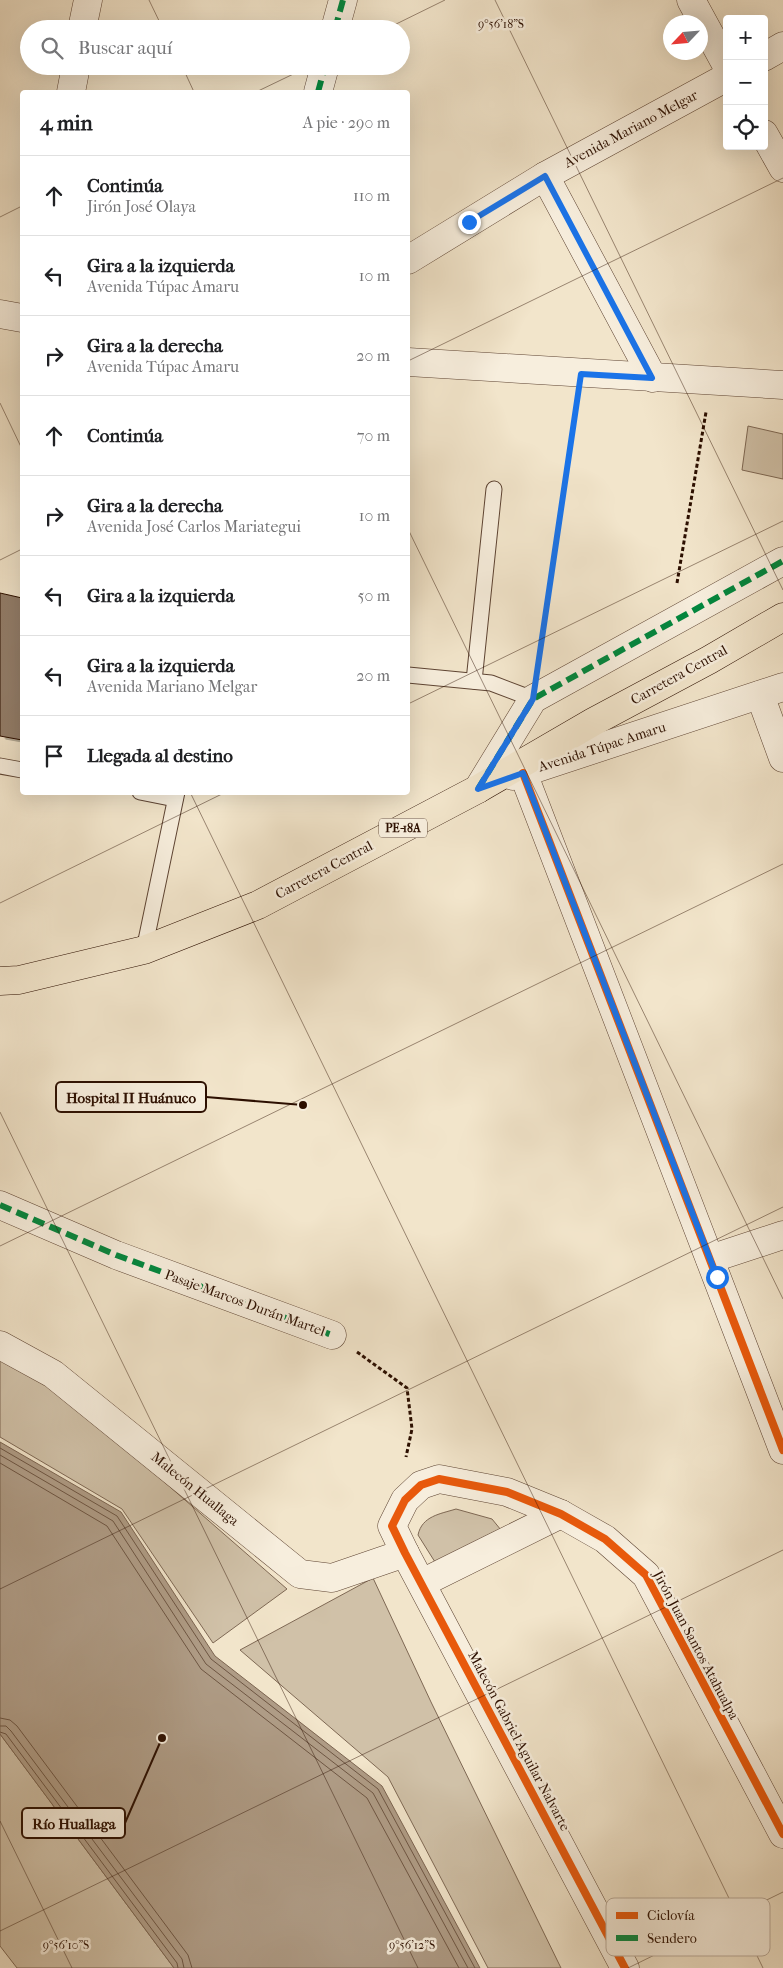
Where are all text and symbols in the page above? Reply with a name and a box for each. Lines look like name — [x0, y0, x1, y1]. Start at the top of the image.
north arrow — [663, 15, 708, 60]
map controls — [723, 15, 768, 150]
button: + — [723, 15, 768, 60]
text: 9°56'18"S — [478, 17, 524, 31]
search box — [20, 20, 410, 75]
icon: search — [38, 34, 66, 62]
text: Buscar aquí — [78, 37, 172, 59]
button: − — [723, 60, 768, 105]
street label: Avenida Mariano Melgar — [560, 87, 701, 172]
button: locate — [723, 105, 768, 150]
text: 4 min — [40, 111, 93, 135]
text: A pie · 290 m — [303, 113, 390, 132]
text: Continúa — [87, 175, 163, 197]
icon: ahead — [40, 182, 68, 210]
text: 110 m — [353, 186, 390, 205]
text: Jirón José Olaya — [87, 197, 196, 216]
route end — [458, 211, 481, 234]
text: Gira a la izquierda — [87, 255, 234, 277]
icon: left — [40, 262, 68, 290]
text: 10 m — [359, 266, 390, 285]
text: Avenida Túpac Amaru — [87, 277, 239, 296]
text: Gira a la derecha — [87, 335, 223, 357]
icon: right — [40, 342, 68, 370]
text: 20 m — [356, 346, 390, 365]
text: Avenida Túpac Amaru — [87, 357, 239, 376]
icon: ahead — [40, 422, 68, 450]
text: Continúa — [87, 425, 163, 447]
text: 70 m — [357, 426, 390, 445]
text: Gira a la derecha — [87, 495, 223, 517]
icon: right — [40, 502, 68, 530]
text: 10 m — [359, 506, 390, 525]
text: Avenida José Carlos Mariategui — [87, 517, 301, 536]
icon: left — [40, 582, 68, 610]
text: Gira a la izquierda — [87, 585, 234, 607]
text: 50 m — [358, 586, 390, 605]
street label: Carretera Central — [628, 641, 730, 709]
text: Gira a la izquierda — [87, 655, 234, 677]
icon: left — [40, 662, 68, 690]
text: 20 m — [356, 666, 390, 685]
text: Avenida Mariano Melgar — [87, 677, 257, 696]
street label: Avenida Túpac Amaru — [535, 718, 668, 776]
icon: arrive — [40, 742, 68, 770]
text: Llegada al destino — [87, 745, 233, 767]
road number: PE-18A — [379, 818, 427, 838]
street label: Carretera Central — [272, 837, 376, 903]
callout: Hospital II Huánuco — [56, 1082, 206, 1112]
text: Hospital II Huánuco — [66, 1089, 196, 1107]
street label: Pasaje Marcos Durán Martel — [162, 1266, 328, 1340]
route start — [706, 1266, 729, 1289]
street label: Malecón Huallaga — [148, 1448, 243, 1530]
street label: Jirón Juan Santos Atahualpa — [649, 1567, 743, 1723]
street label: Malecón Gabriel Aguilar Nalvarte — [464, 1648, 574, 1834]
callout: Río Huallaga — [22, 1808, 125, 1838]
text: Río Huallaga — [32, 1815, 117, 1833]
legend — [606, 1898, 770, 1956]
text: Ciclovía — [647, 1907, 695, 1924]
text: Sendero — [647, 1930, 697, 1947]
text: 9°56'10"S — [43, 1938, 89, 1952]
text: 9°56'12"S — [389, 1938, 435, 1952]

